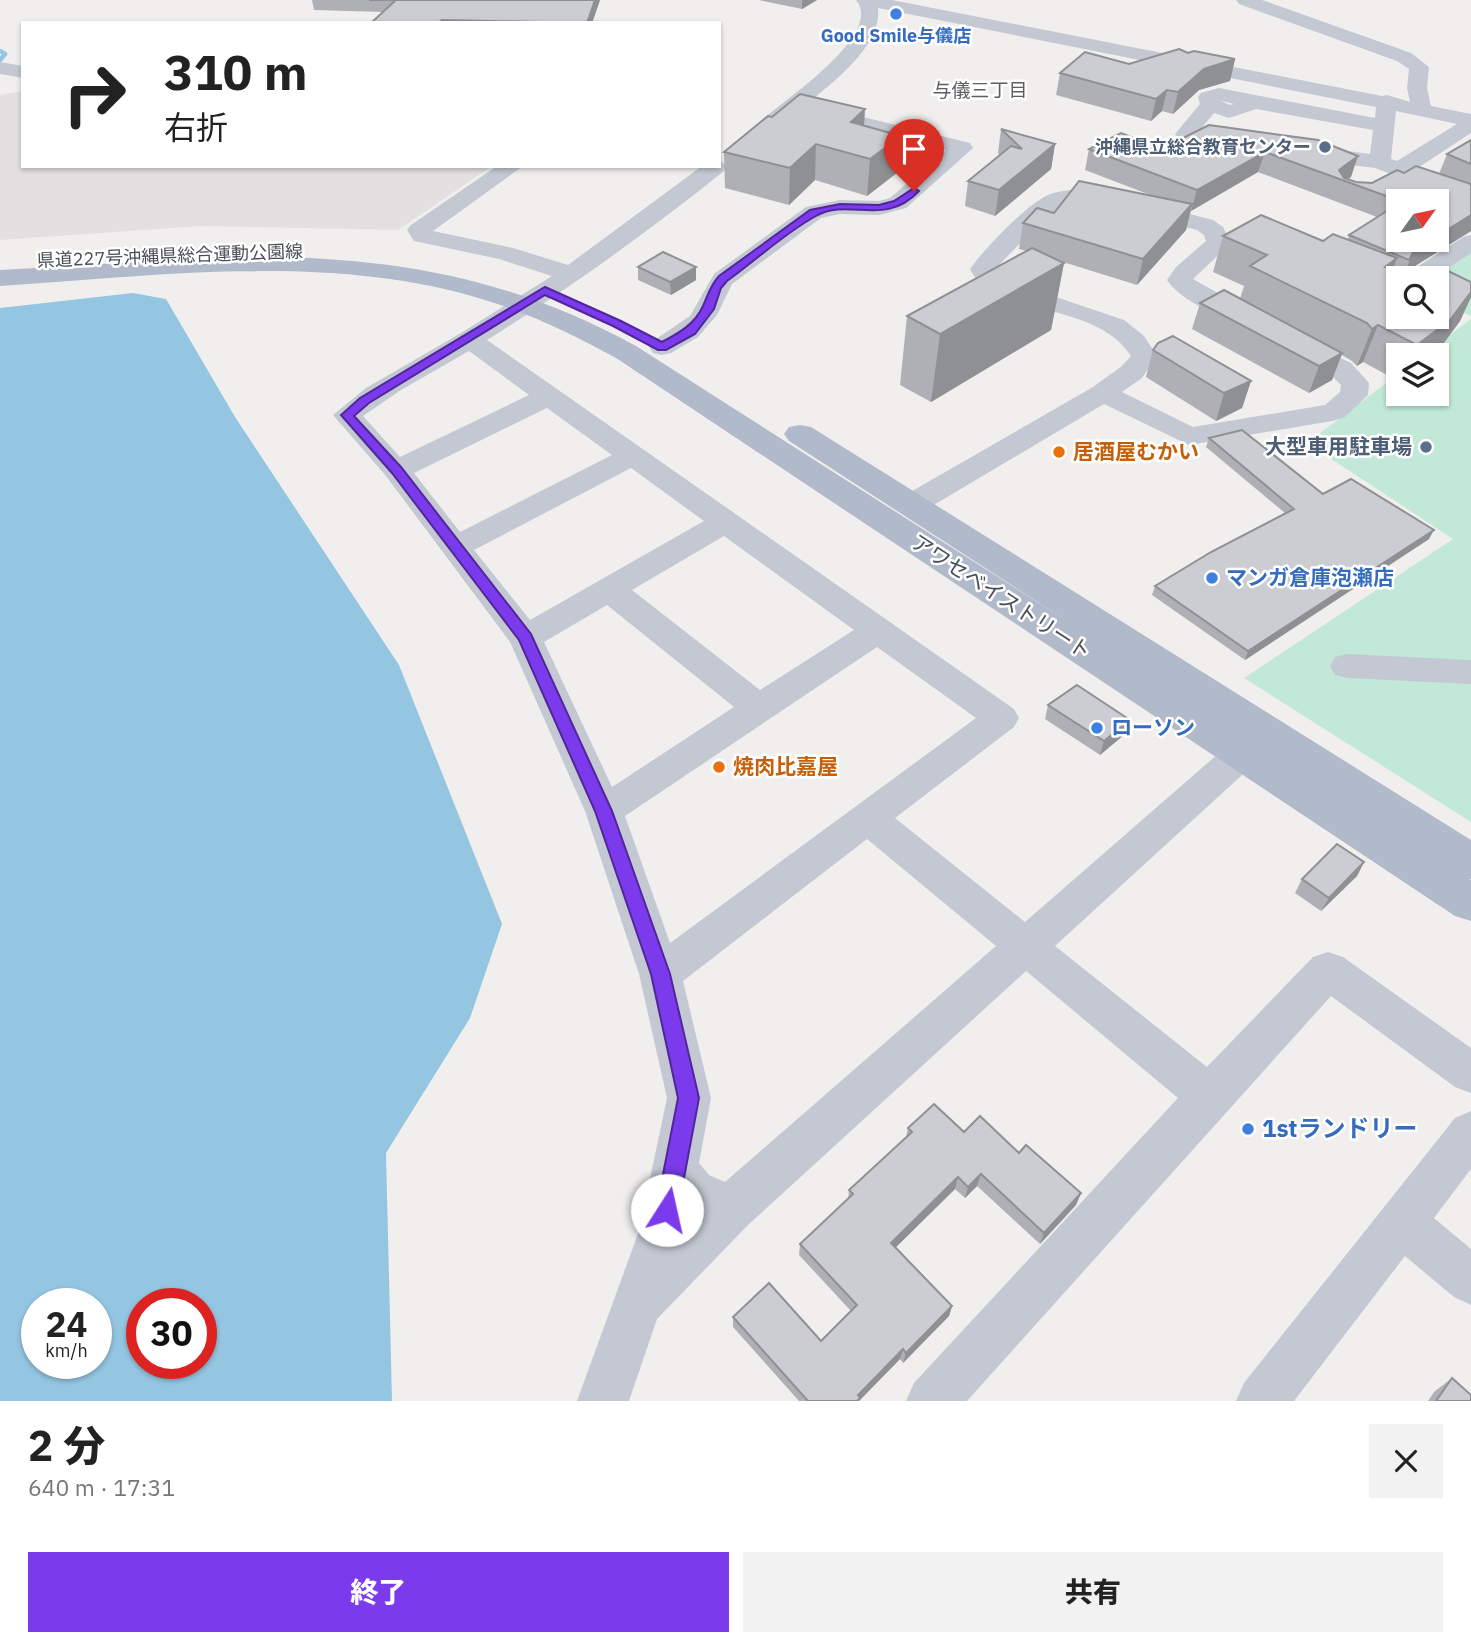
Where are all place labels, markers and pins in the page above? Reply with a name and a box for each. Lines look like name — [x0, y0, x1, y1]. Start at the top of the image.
marker: Good Smile与儀店 — [888, 6, 904, 22]
place label: Good Smile与儀店 — [821, 24, 971, 47]
pin — [884, 119, 944, 191]
place label: 沖縄県立総合教育センター — [1095, 135, 1311, 158]
marker: 沖縄県立総合教育センター — [1317, 139, 1333, 155]
place label: 大型車用駐車場 — [1265, 432, 1412, 460]
place label: 居酒屋むかい — [1073, 437, 1199, 465]
marker: 大型車用駐車場 — [1418, 439, 1434, 455]
marker: 居酒屋むかい — [1051, 444, 1067, 460]
place label: マンガ倉庫泡瀬店 — [1226, 563, 1394, 591]
marker: マンガ倉庫泡瀬店 — [1204, 570, 1220, 586]
place label: ローソン — [1111, 713, 1195, 741]
marker: ローソン — [1089, 720, 1105, 736]
place label: 焼肉比嘉屋 — [733, 752, 838, 780]
marker: 焼肉比嘉屋 — [711, 759, 727, 775]
place label: 1stランドリー — [1262, 1112, 1418, 1144]
marker: 1stランドリー — [1240, 1121, 1256, 1137]

